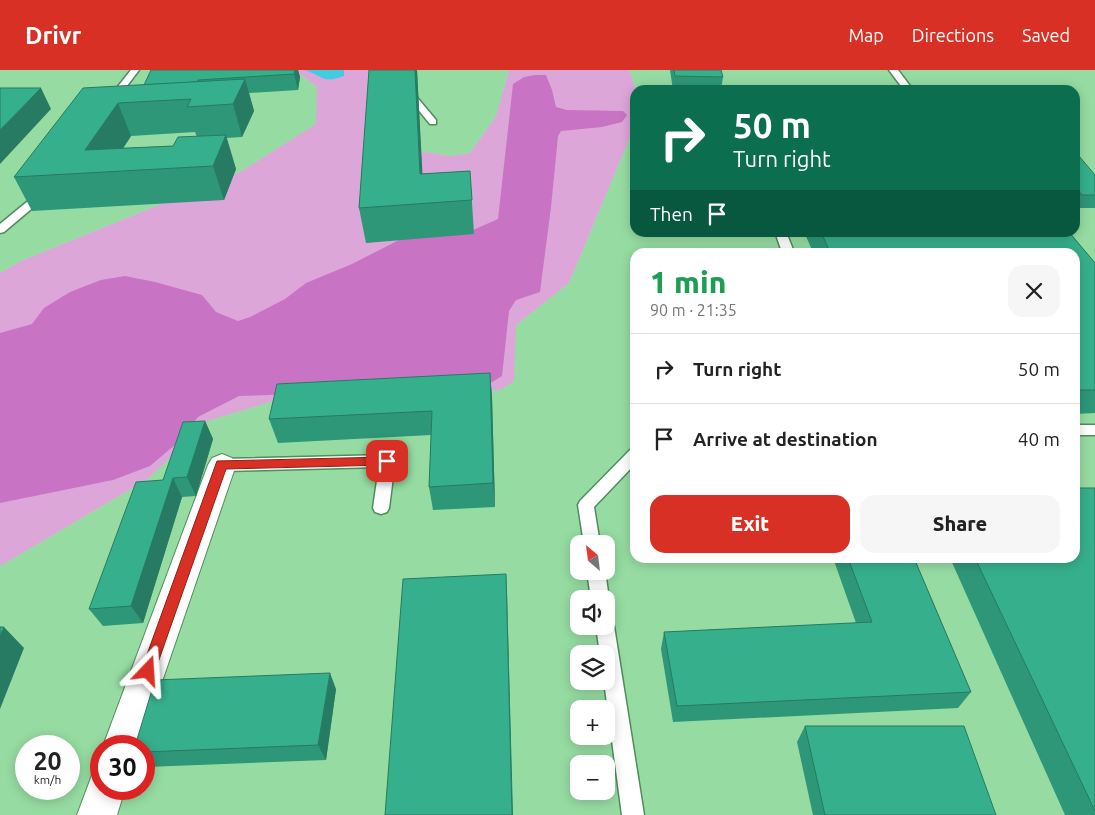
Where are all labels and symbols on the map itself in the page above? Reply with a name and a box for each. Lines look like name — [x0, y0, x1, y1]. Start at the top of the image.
pin — [366, 440, 408, 482]
north arrow — [570, 535, 615, 580]
position arrow — [121, 644, 173, 696]
speed limit sign: 30 — [90, 735, 155, 800]

